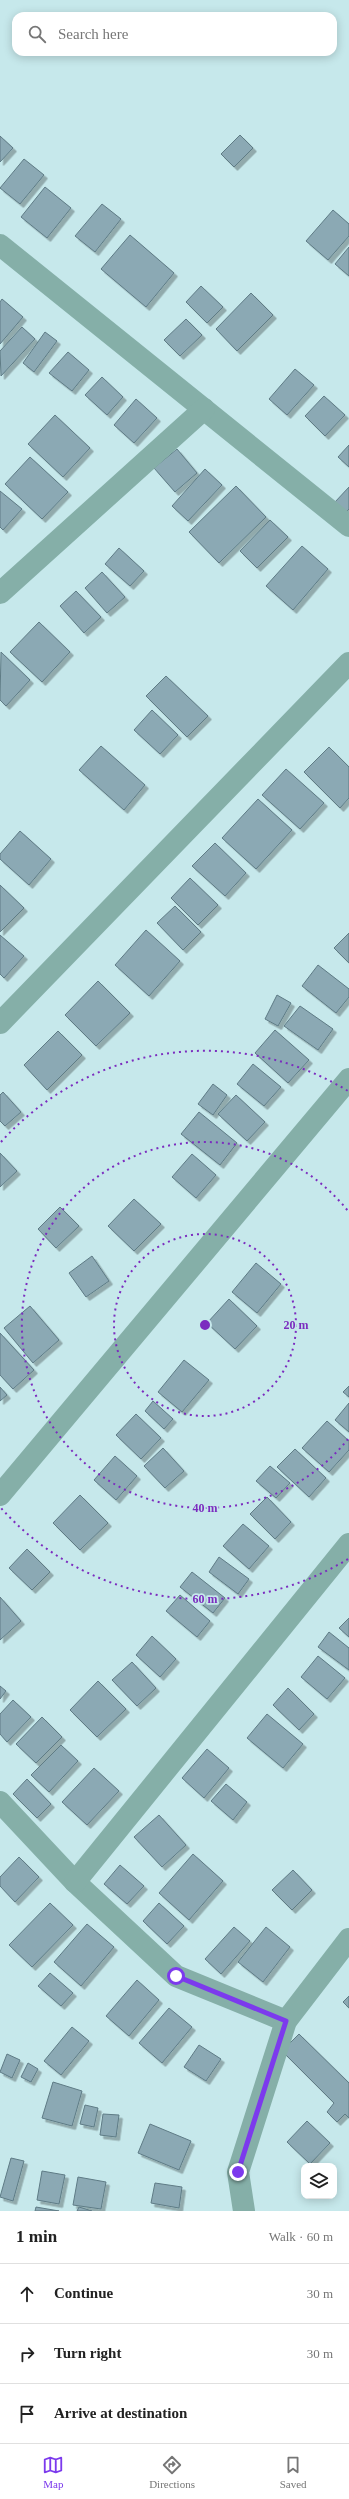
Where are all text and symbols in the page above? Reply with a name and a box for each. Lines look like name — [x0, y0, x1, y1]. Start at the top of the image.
search box — [12, 12, 337, 56]
icon: search — [26, 23, 48, 45]
text: Search here — [58, 26, 128, 42]
centre of rings — [198, 1318, 212, 1332]
text: 20 m — [284, 1318, 309, 1332]
text: 40 m — [193, 1501, 218, 1515]
text: 60 m — [193, 1592, 218, 1606]
route start — [167, 1967, 185, 1985]
route end — [229, 2163, 247, 2181]
map controls — [301, 2163, 337, 2199]
button: layers — [301, 2163, 337, 2199]
text: 1 min — [16, 2227, 57, 2246]
text: Walk · 60 m — [269, 2229, 333, 2244]
icon: ahead — [16, 2283, 38, 2305]
text: Continue — [54, 2285, 113, 2301]
text: 30 m — [307, 2286, 333, 2301]
icon: right — [16, 2343, 38, 2365]
text: Turn right — [54, 2345, 121, 2361]
text: 30 m — [307, 2346, 333, 2361]
icon: arrive — [16, 2403, 38, 2425]
text: Arrive at destination — [54, 2405, 187, 2421]
tab: Map — [42, 2454, 64, 2490]
tab: Directions — [149, 2454, 195, 2490]
tab: Saved — [280, 2454, 307, 2490]

